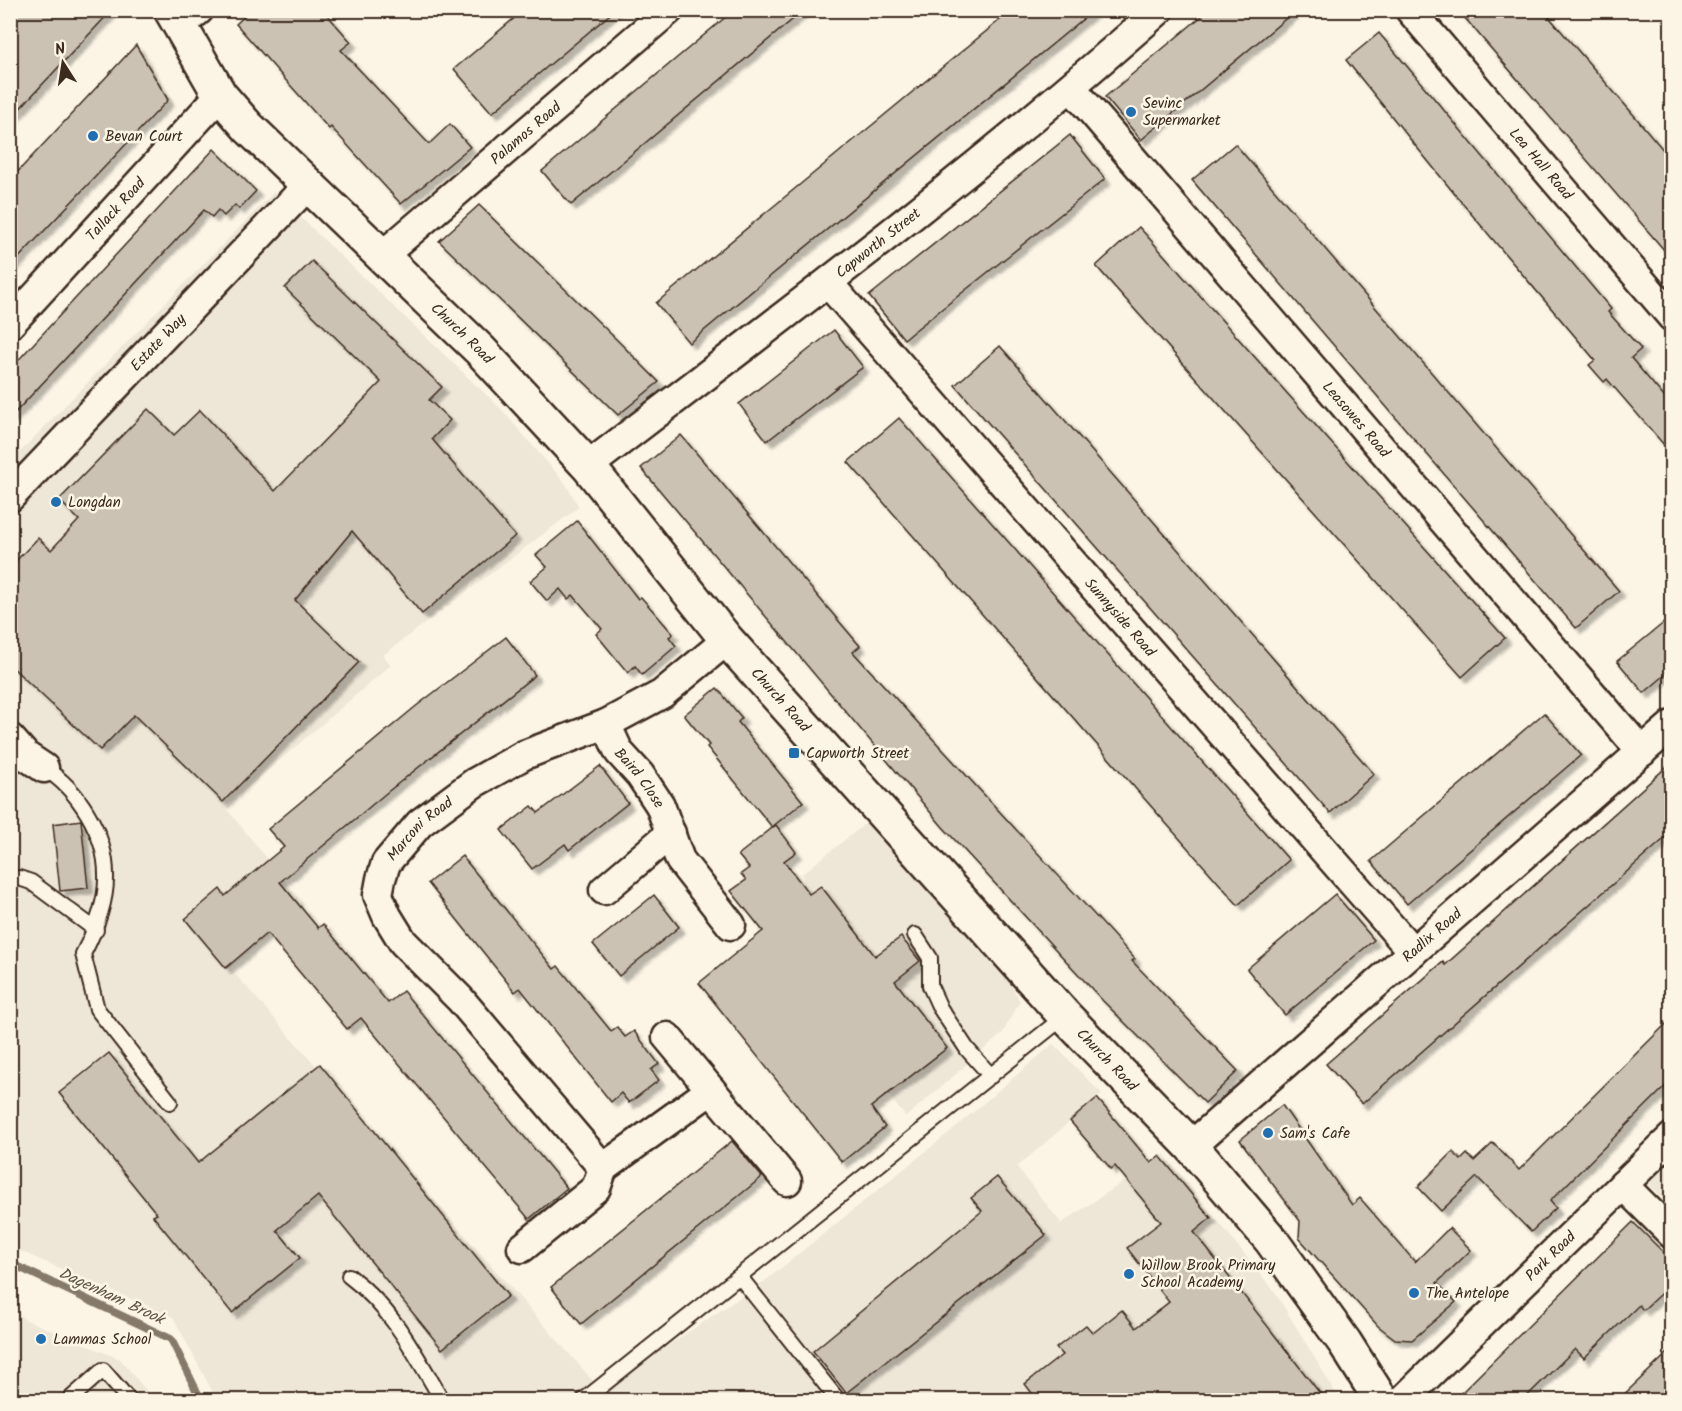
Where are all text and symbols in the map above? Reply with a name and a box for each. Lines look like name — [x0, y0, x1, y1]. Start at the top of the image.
north arrow — [33, 33, 93, 93]
text: N — [53, 37, 68, 63]
place label: Sevinc Supermarket — [1143, 92, 1221, 133]
street label: Palamos Road — [485, 96, 567, 171]
marker: Sevinc Supermarket — [1124, 105, 1138, 119]
street label: Lea Hall Road — [1502, 123, 1579, 206]
place label: Bevan Court — [105, 125, 183, 149]
marker: Bevan Court — [86, 129, 100, 143]
street label: Tallack Road — [81, 172, 152, 247]
street label: Capworth Street — [831, 202, 927, 285]
street label: Church Road — [424, 297, 499, 371]
street label: Estate Way — [125, 308, 193, 377]
street label: Leasowes Road — [1316, 376, 1396, 464]
place label: Longdan — [68, 491, 121, 515]
marker: Longdan — [49, 495, 63, 509]
street label: Sunnyside Road — [1078, 573, 1161, 663]
street label: Church Road — [744, 663, 816, 739]
place label: Capworth Street — [806, 742, 909, 766]
street label: Baird Close — [608, 743, 670, 814]
marker: Capworth Street — [787, 746, 801, 760]
street label: Marconi Road — [381, 791, 459, 867]
street label: Radlix Road — [1397, 903, 1468, 969]
street label: Church Road — [1070, 1023, 1143, 1098]
place label: Sam's Cafe — [1280, 1122, 1350, 1146]
marker: Sam's Cafe — [1261, 1126, 1275, 1140]
street label: Park Road — [1520, 1226, 1582, 1287]
place label: Willow Brook Primary School Academy — [1141, 1254, 1276, 1295]
water label: Dagenham Brook — [54, 1261, 171, 1333]
marker: Willow Brook Primary School Academy — [1122, 1267, 1136, 1281]
place label: The Antelope — [1426, 1282, 1509, 1306]
marker: The Antelope — [1407, 1286, 1421, 1300]
place label: Lammas School — [53, 1328, 152, 1352]
marker: Lammas School — [34, 1332, 48, 1346]

